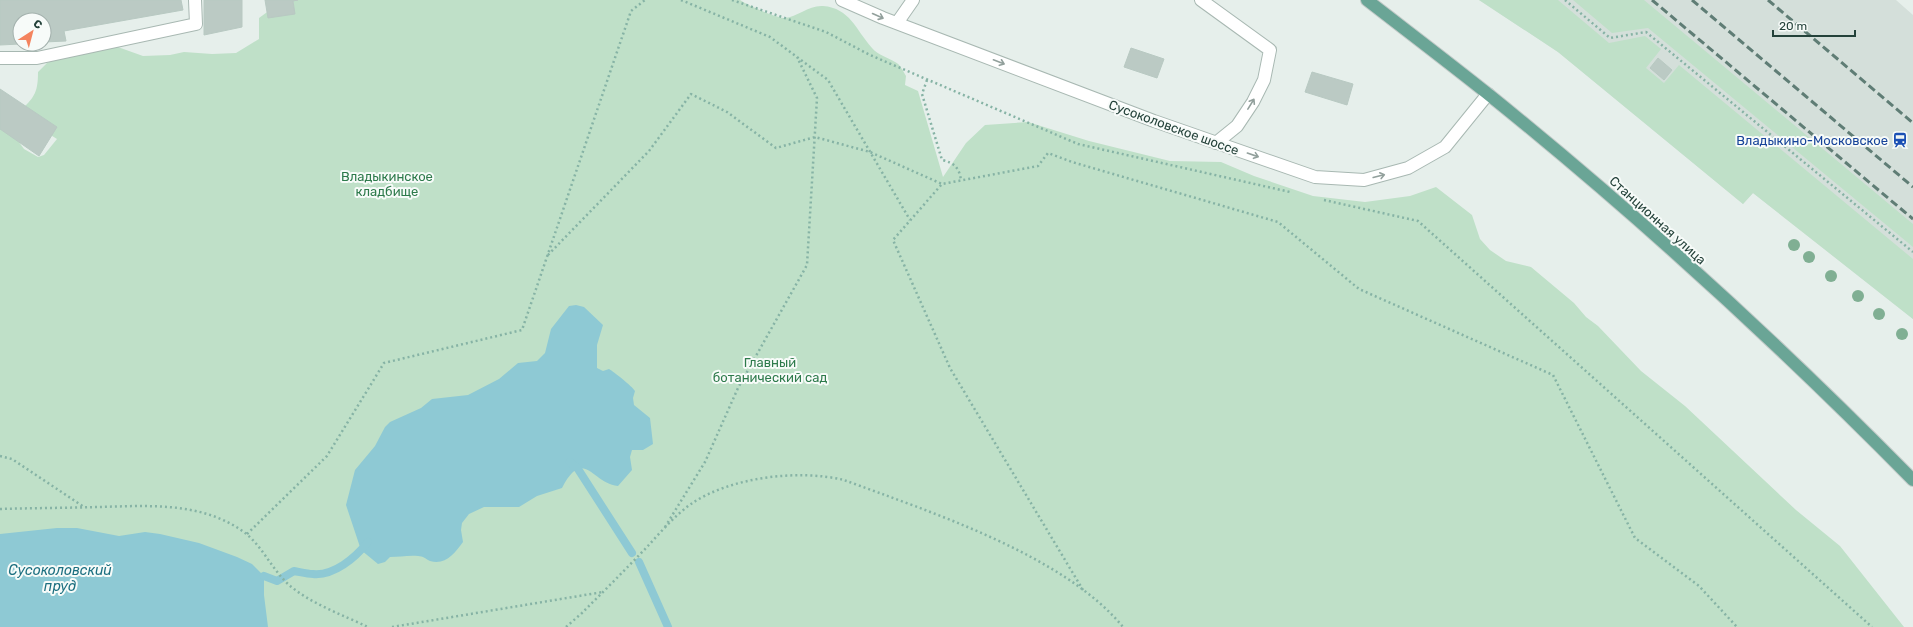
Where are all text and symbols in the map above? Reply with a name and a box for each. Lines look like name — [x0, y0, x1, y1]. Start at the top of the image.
north arrow — [12, 12, 52, 52]
scale bar — [1773, 12, 1855, 38]
one-way arrow — [872, 13, 884, 20]
text: С — [31, 17, 45, 32]
text: 20 m — [1779, 19, 1807, 33]
one-way arrow — [993, 59, 1005, 67]
street label: Сусоколовское шоссе — [1107, 97, 1241, 158]
one-way arrow — [1247, 98, 1255, 110]
station icon: Владыкино-Московское — [1891, 131, 1909, 149]
place label: Владыкино-Московское — [1736, 133, 1888, 148]
one-way arrow — [1246, 152, 1258, 160]
park label: Владыкинское кладбище — [341, 169, 433, 199]
one-way arrow — [1372, 172, 1385, 179]
street label: Станционная улица — [1606, 173, 1709, 268]
park label: Главный ботанический сад — [713, 355, 827, 385]
water label: Сусоколовский пруд — [8, 562, 112, 595]

